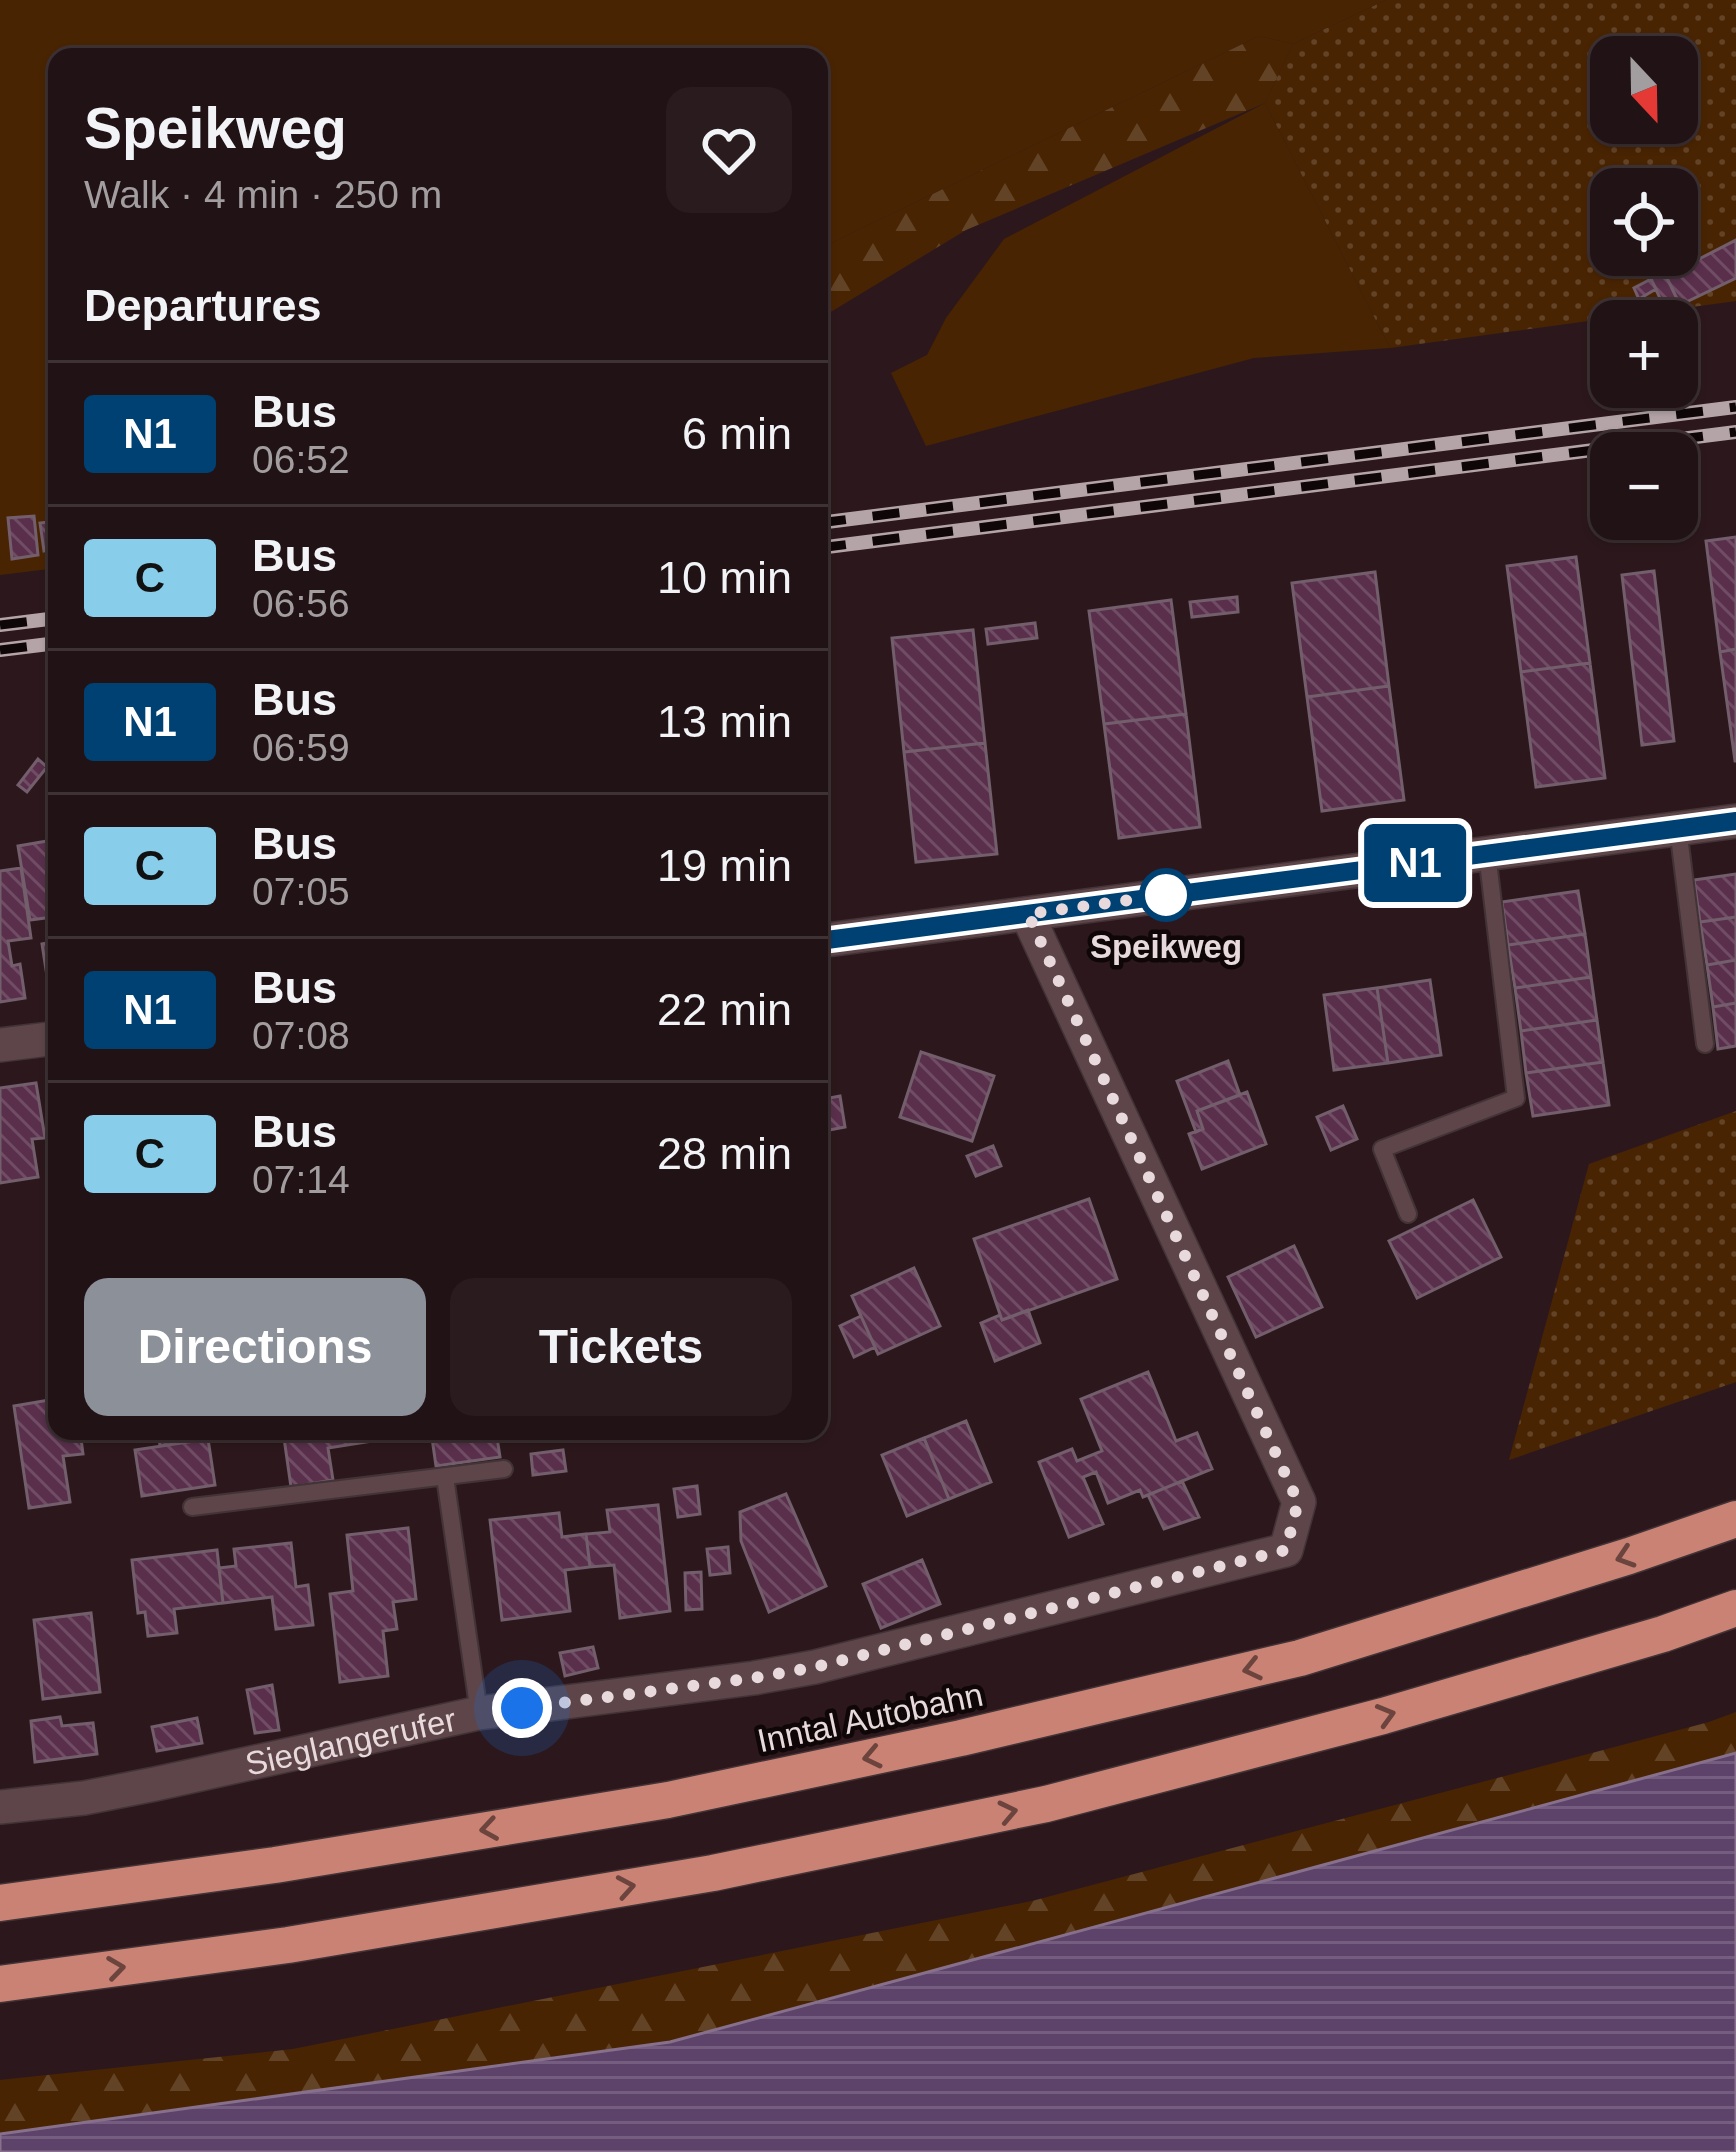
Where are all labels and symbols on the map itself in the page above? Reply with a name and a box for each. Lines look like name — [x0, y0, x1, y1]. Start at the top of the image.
north arrow — [1590, 36, 1698, 144]
line badge: N1 — [1361, 824, 1469, 902]
marker: Speikweg — [1141, 870, 1191, 920]
place label: Speikweg — [1090, 928, 1242, 965]
one-way arrow — [1615, 1542, 1636, 1567]
one-way arrow — [1242, 1655, 1263, 1680]
street label: Inntal Autobahn — [754, 1676, 986, 1759]
your location — [492, 1678, 552, 1738]
street label: Sieglangerufer — [242, 1701, 459, 1783]
one-way arrow — [1375, 1704, 1396, 1729]
one-way arrow — [863, 1743, 883, 1768]
one-way arrow — [998, 1800, 1018, 1825]
one-way arrow — [479, 1816, 499, 1841]
one-way arrow — [615, 1876, 635, 1901]
one-way arrow — [106, 1956, 126, 1982]

